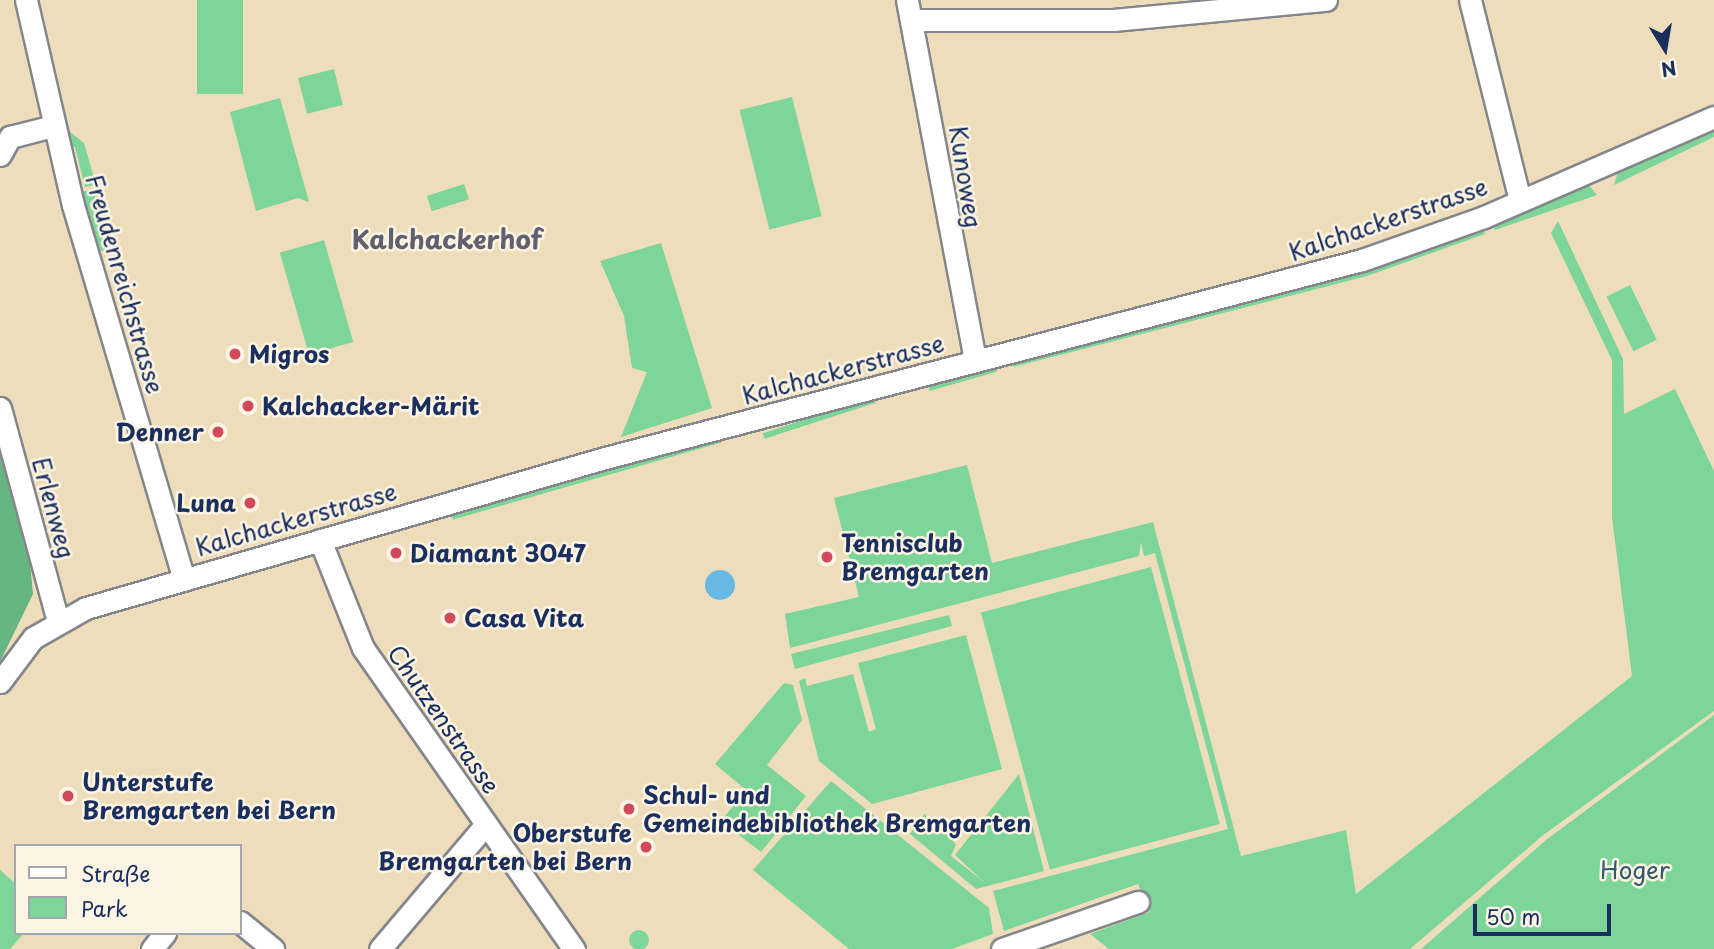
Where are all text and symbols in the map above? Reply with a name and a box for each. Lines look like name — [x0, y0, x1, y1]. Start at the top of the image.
north arrow — [1630, 14, 1700, 84]
text: N — [1659, 54, 1679, 85]
street label: Kunoweg — [944, 124, 988, 230]
street label: Freudenreichstrasse — [80, 171, 170, 397]
street label: Kalchackerstrasse — [1285, 172, 1491, 266]
district label: Kalchackerhof — [352, 223, 542, 255]
street label: Kalchackerstrasse — [739, 328, 947, 410]
place label: Migros — [249, 340, 330, 368]
marker: Migros — [227, 346, 243, 362]
place label: Kalchacker-Märit — [262, 392, 480, 420]
marker: Kalchacker-Märit — [240, 398, 256, 414]
place label: Denner — [115, 418, 204, 446]
marker: Denner — [210, 424, 226, 440]
street label: Erlenweg — [27, 454, 81, 562]
street label: Kalchackerstrasse — [192, 477, 400, 561]
place label: Luna — [176, 489, 236, 517]
marker: Luna — [242, 495, 258, 511]
place label: Tennisclub Bremgarten — [841, 529, 989, 585]
place label: Diamant 3047 — [410, 539, 587, 567]
marker: Diamant 3047 — [388, 545, 404, 561]
marker: Tennisclub Bremgarten — [819, 549, 835, 565]
place label: Casa Vita — [464, 604, 585, 632]
marker: Casa Vita — [442, 610, 458, 626]
street label: Chutzenstrasse — [382, 639, 506, 799]
place label: Unterstufe Bremgarten bei Bern — [82, 768, 339, 824]
place label: Schul- und Gemeindebibliothek Bremgarten — [643, 781, 1035, 837]
marker: Unterstufe Bremgarten bei Bern — [60, 788, 76, 804]
marker: Schul- und Gemeindebibliothek Bremgarten — [621, 801, 637, 817]
place label: Oberstufe Bremgarten bei Bern — [375, 819, 632, 875]
marker: Oberstufe Bremgarten bei Bern — [638, 839, 654, 855]
legend — [14, 844, 242, 935]
park label: Hoger — [1600, 856, 1670, 884]
text: Straße — [81, 857, 150, 889]
scale bar — [1476, 890, 1614, 934]
text: Park — [81, 892, 128, 924]
text: 50 m — [1486, 900, 1540, 932]

